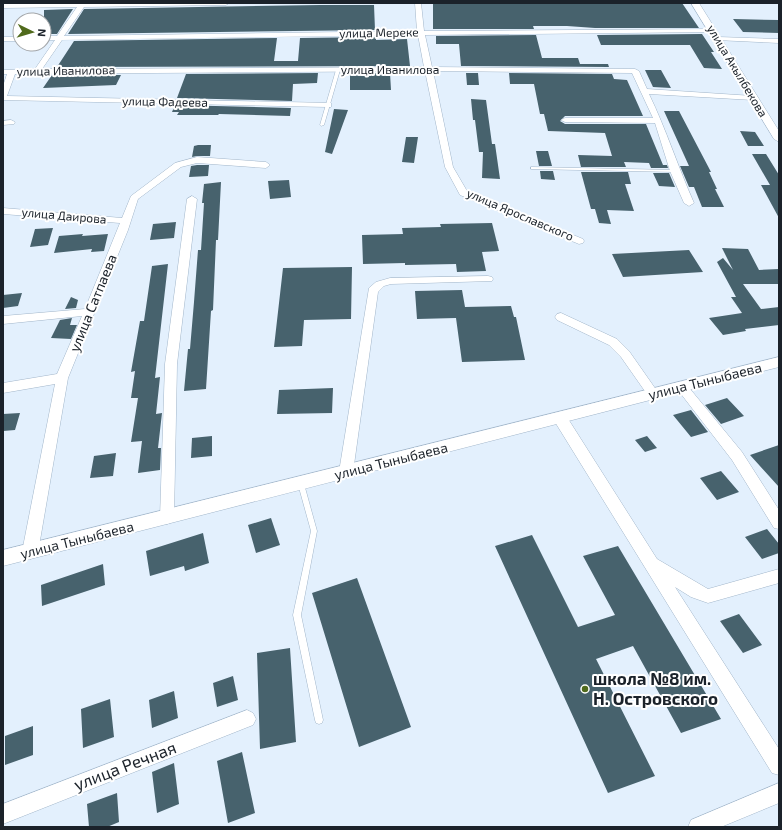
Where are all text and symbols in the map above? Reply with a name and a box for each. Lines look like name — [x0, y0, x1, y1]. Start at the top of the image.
north arrow — [12, 12, 52, 52]
street label: улица Акылбекова — [704, 22, 771, 120]
street label: улица Мереке — [339, 24, 419, 41]
text: N — [36, 28, 49, 37]
street label: улица Иванилова — [17, 62, 115, 79]
street label: улица Иванилова — [341, 62, 439, 77]
street label: улица Фадеева — [122, 93, 208, 110]
street label: улица Ярославского — [464, 185, 576, 244]
street label: улица Даирова — [21, 204, 107, 227]
street label: улица Сатпаева — [65, 252, 120, 354]
street label: улица Тыныбаева — [646, 358, 763, 403]
street label: улица Тыныбаева — [332, 438, 449, 483]
street label: улица Тыныбаева — [18, 517, 135, 562]
place label: школа №8 им. Н. Островского — [593, 668, 718, 708]
marker: школа №8 им. Н. Островского — [580, 684, 590, 694]
street label: улица Речная — [71, 736, 179, 795]

